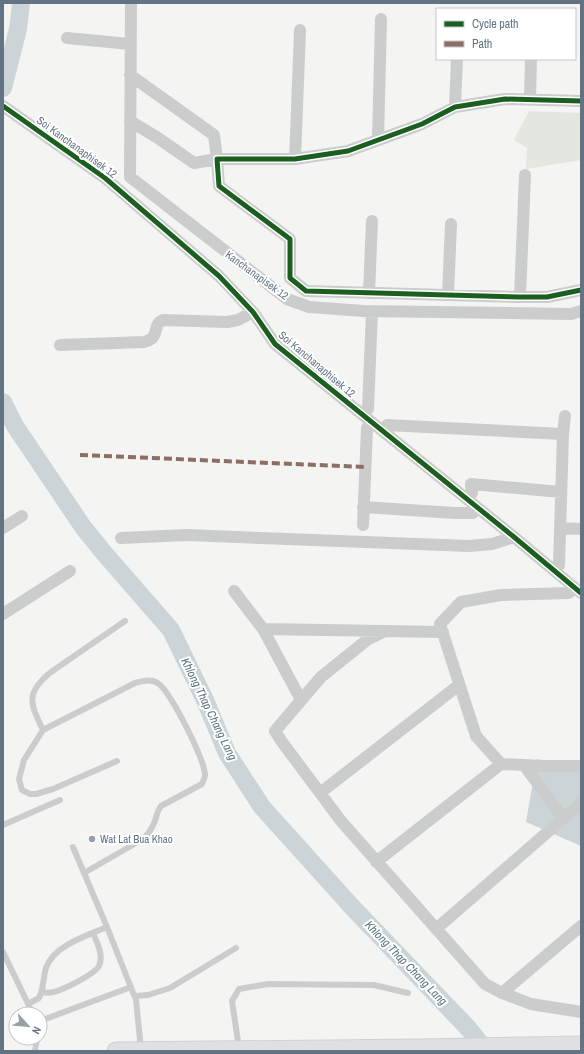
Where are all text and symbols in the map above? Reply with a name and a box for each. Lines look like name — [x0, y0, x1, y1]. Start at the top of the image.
legend — [436, 8, 576, 60]
text: Cycle path — [472, 16, 519, 32]
text: Path — [472, 36, 492, 52]
street label: Soi Kanchanaphisek 12 — [34, 113, 120, 181]
street label: Kanchanapisek 12 — [223, 247, 291, 303]
street label: Soi Kanchanaphisek 12 — [276, 328, 358, 400]
water label: Khlong Thap Chang Lang — [177, 655, 241, 763]
place label: Wat Lat Bua Khao — [100, 832, 173, 846]
marker: Wat Lat Bua Khao — [87, 834, 97, 844]
water label: Khlong Thap Chang Lang — [361, 917, 451, 1009]
north arrow — [8, 1006, 48, 1046]
text: N — [29, 1024, 45, 1037]

